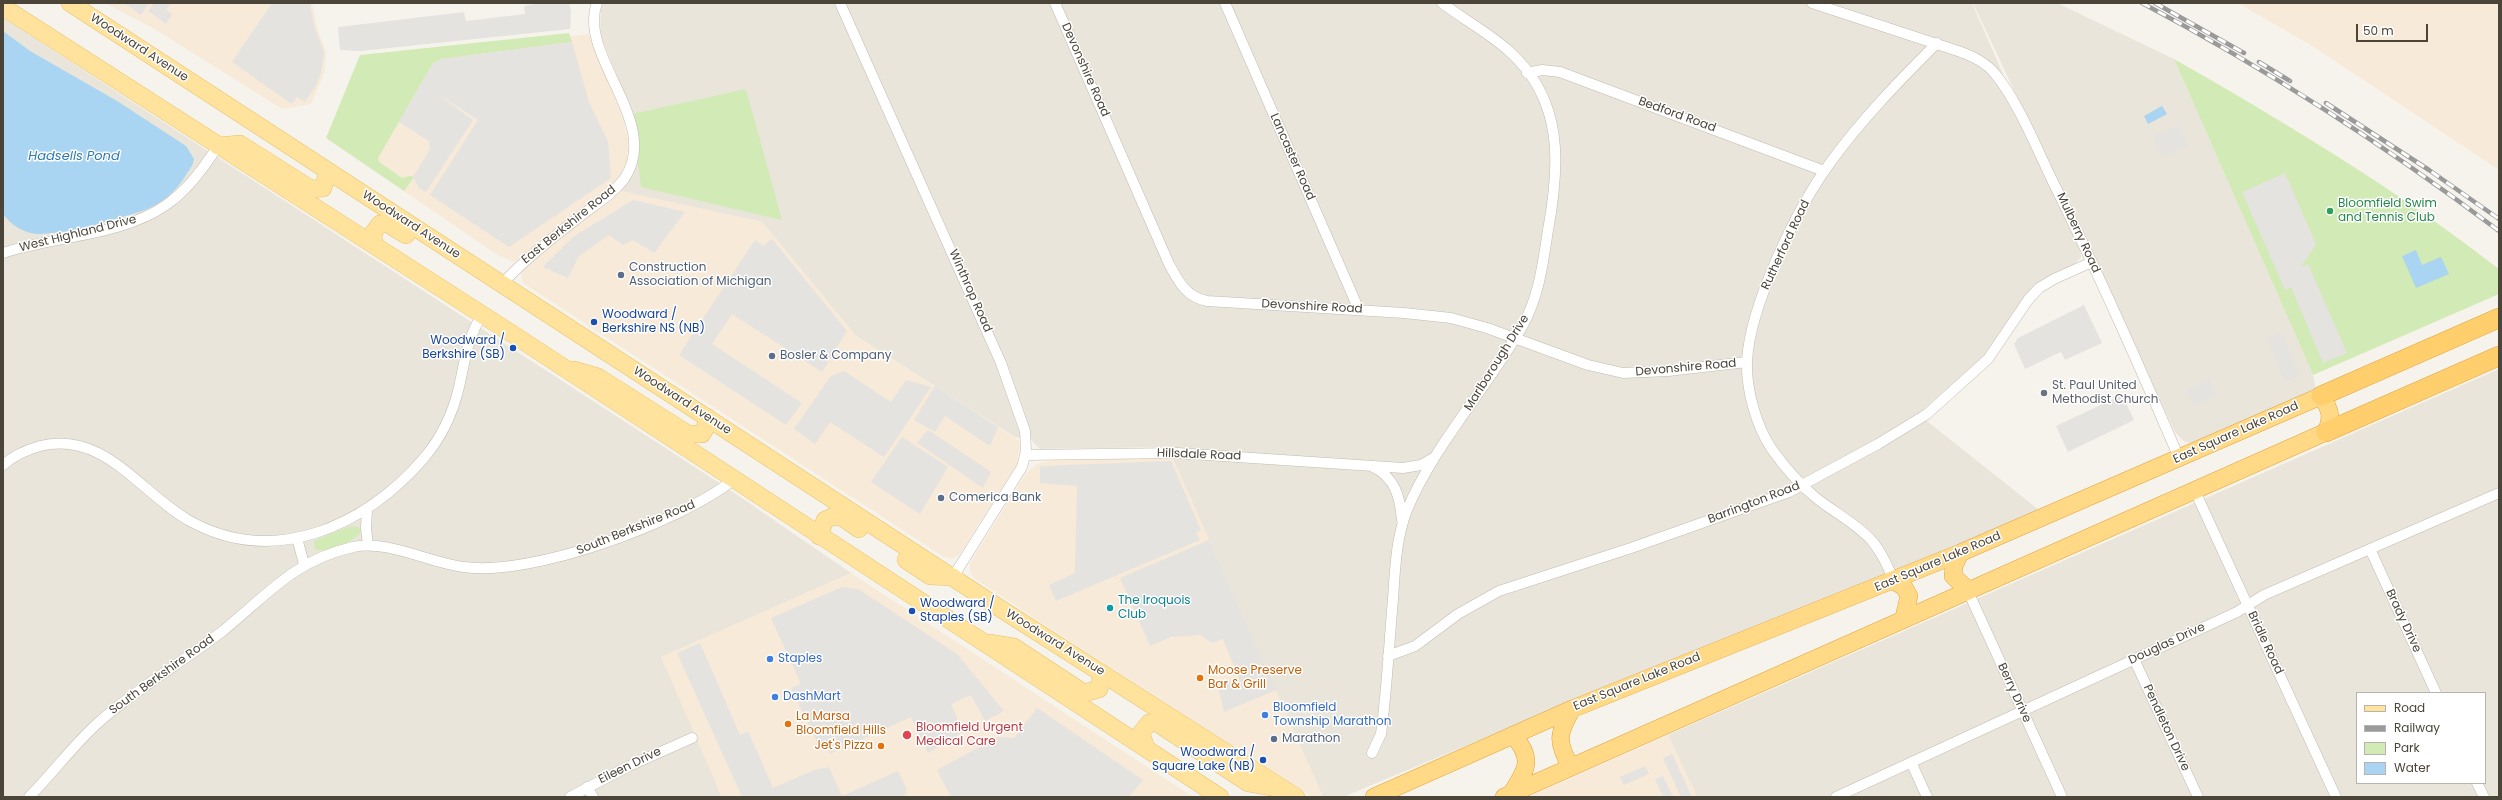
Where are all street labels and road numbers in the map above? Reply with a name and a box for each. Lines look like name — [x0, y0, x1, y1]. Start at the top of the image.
street label: Woodward Avenue — [87, 11, 191, 85]
street label: Devonshire Road — [1058, 21, 1112, 119]
street label: Bedford Road — [1636, 94, 1718, 136]
street label: Lancaster Road — [1266, 111, 1318, 203]
street label: East Berkshire Road — [519, 183, 619, 267]
street label: Woodward Avenue — [359, 188, 463, 262]
street label: Mulberry Road — [2053, 191, 2103, 275]
street label: Rutherford Road — [1759, 198, 1813, 292]
street label: West Highland Drive — [18, 212, 138, 256]
street label: Winthrop Road — [945, 247, 995, 335]
street label: Devonshire Road — [1261, 297, 1363, 317]
street label: Marlborough Drive — [1462, 312, 1532, 414]
street label: Devonshire Road — [1635, 356, 1737, 380]
street label: Woodward Avenue — [630, 364, 734, 438]
street label: East Square Lake Road — [2171, 399, 2301, 467]
street label: Hillsdale Road — [1157, 446, 1241, 464]
street label: Barrington Road — [1706, 479, 1802, 527]
street label: South Berkshire Road — [575, 498, 697, 558]
street label: East Square Lake Road — [1873, 529, 2003, 595]
street label: Brady Drive — [2382, 587, 2424, 655]
street label: Woodward Avenue — [1003, 607, 1107, 679]
street label: Bridle Road — [2244, 609, 2286, 677]
street label: Douglas Drive — [2127, 620, 2207, 668]
street label: South Berkshire Road — [107, 632, 217, 718]
street label: East Square Lake Road — [1571, 650, 1703, 714]
street label: Berry Drive — [1994, 661, 2034, 725]
street label: Pendleton Drive — [2140, 683, 2192, 773]
street label: Eileen Drive — [596, 745, 664, 787]

